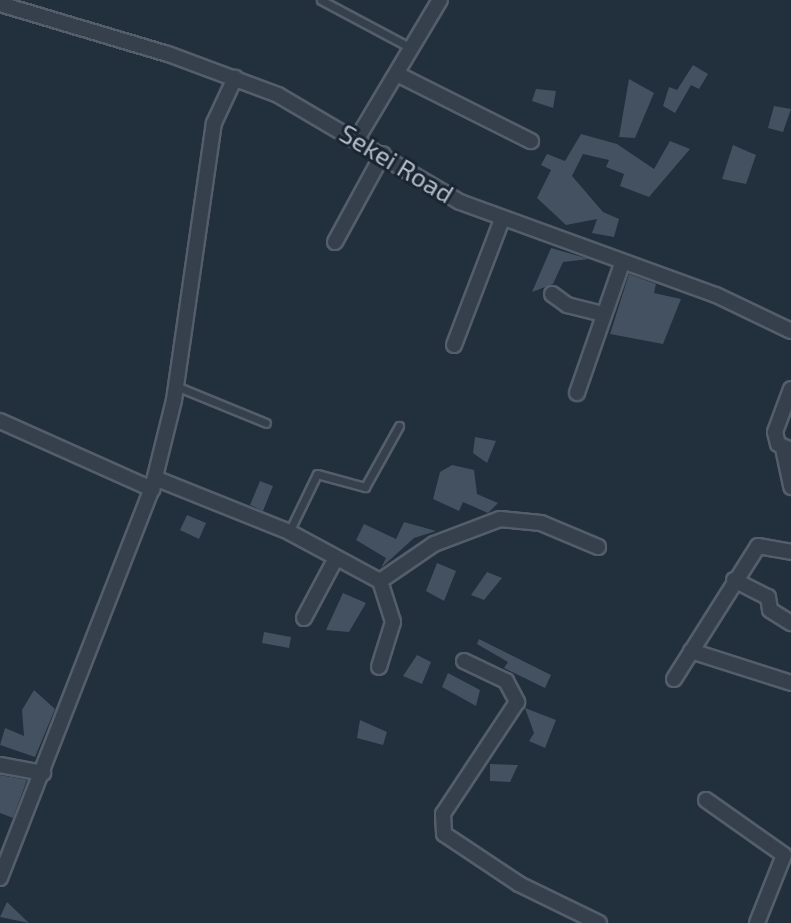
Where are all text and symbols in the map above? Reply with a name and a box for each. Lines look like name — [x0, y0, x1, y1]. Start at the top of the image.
street label: Sekei Road — [334, 117, 460, 209]

